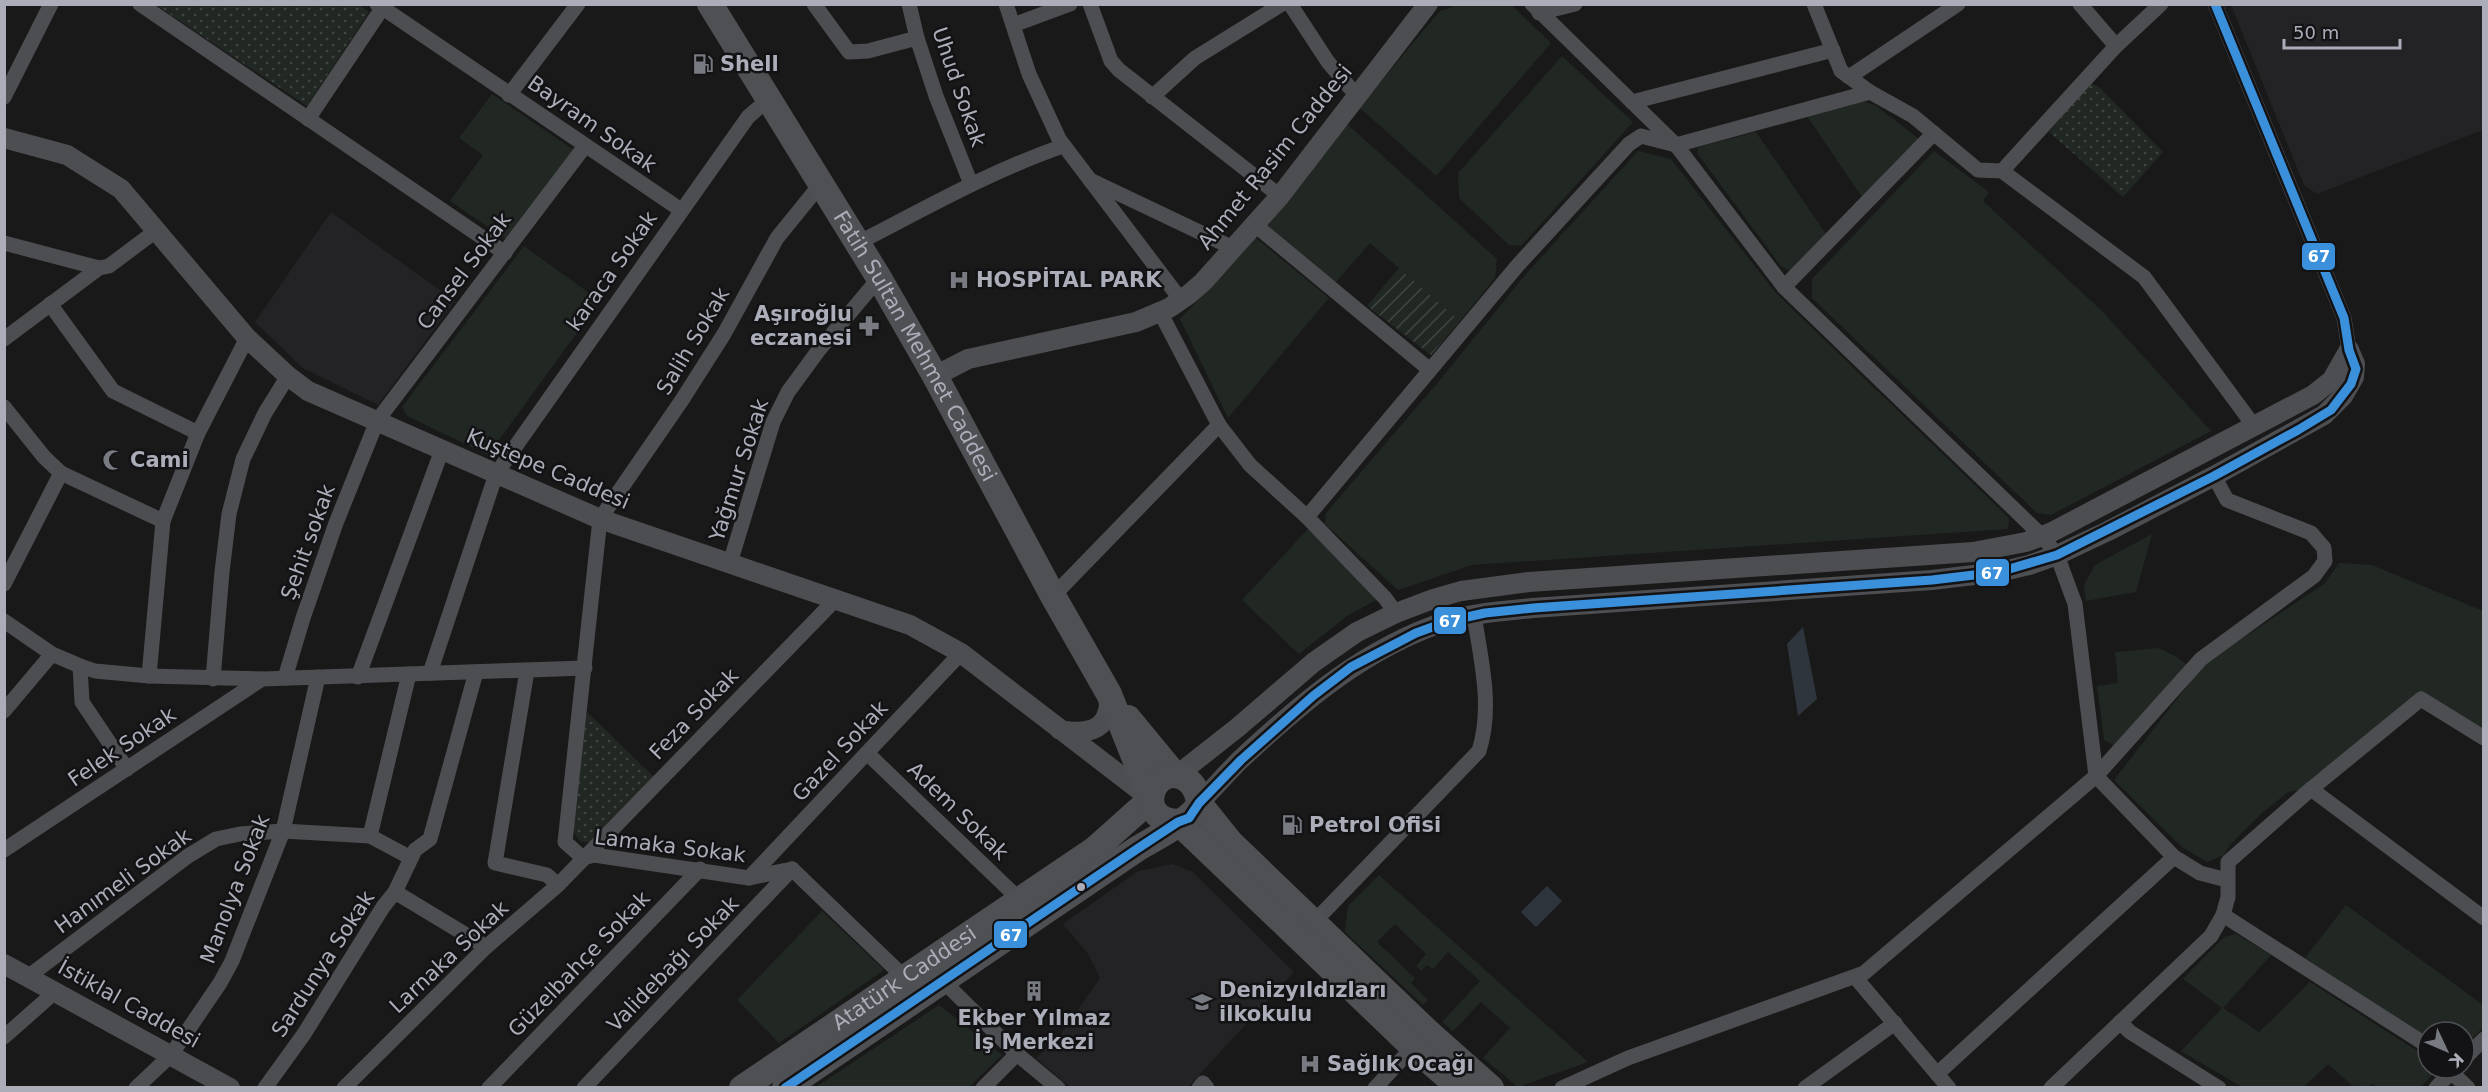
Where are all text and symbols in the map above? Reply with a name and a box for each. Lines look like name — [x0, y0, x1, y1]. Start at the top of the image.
scale bar — [2284, 12, 2400, 50]
text: 50 m — [2293, 22, 2339, 43]
street label: Uhud Sokak — [927, 24, 991, 151]
fuel station icon: Shell — [691, 52, 715, 76]
place label: Shell — [720, 52, 779, 76]
street label: Ahmet Rasim Caddesi — [1193, 60, 1357, 254]
street label: Bayram Sokak — [523, 71, 662, 178]
street label: karaca Sokak — [562, 206, 663, 335]
street label: Cansel Sokak — [412, 207, 516, 334]
street label: Fatih Sultan Mehmet Caddesi — [829, 207, 1001, 486]
line badge: 67 — [2301, 242, 2336, 271]
text: 67 — [2308, 247, 2330, 266]
place label: HOSPİTAL PARK — [976, 267, 1162, 292]
hospital icon: HOSPİTAL PARK — [947, 268, 971, 292]
street label: Salih Sokak — [652, 282, 735, 399]
place label: Aşıroğlu eczanesi — [750, 302, 852, 350]
pharmacy icon: Aşıroğlu eczanesi — [857, 314, 881, 338]
street label: Yağmur Sokak — [704, 395, 774, 545]
street label: Kuştepe Caddesi — [463, 424, 633, 514]
mosque icon: Cami — [101, 448, 125, 472]
place label: Cami — [130, 448, 189, 472]
street label: Şehit sokak — [276, 480, 340, 603]
line badge: 67 — [1975, 558, 2010, 587]
text: 67 — [1981, 564, 2003, 583]
line badge: 67 — [1433, 606, 1467, 635]
text: 67 — [1439, 612, 1461, 631]
street label: Feza Sokak — [645, 663, 744, 765]
street label: Gazel Sokak — [787, 695, 893, 806]
street label: Felek Sokak — [64, 702, 181, 792]
street label: Adem Sokak — [903, 757, 1014, 865]
street label: Manolya Sokak — [195, 810, 275, 967]
fuel station icon: Petrol Ofisi — [1280, 813, 1304, 837]
place label: Petrol Ofisi — [1309, 813, 1441, 837]
street label: Hanımeli Sokak — [50, 823, 196, 938]
street label: Lamaka Sokak — [593, 825, 748, 867]
unlabelled marker — [1075, 881, 1087, 893]
street label: Sardunya Sokak — [267, 886, 380, 1042]
street label: Güzelbahçe Sokak — [503, 886, 655, 1042]
street label: Validebağı Sokak — [602, 891, 744, 1037]
street label: Larnaka Sokak — [385, 895, 514, 1018]
line badge: 67 — [993, 920, 1028, 949]
street label: Atatürk Caddesi — [828, 921, 981, 1035]
text: 67 — [1000, 926, 1022, 945]
street label: İstiklal Caddesi — [54, 954, 205, 1053]
place label: Denizyıldızları ilkokulu — [1219, 978, 1387, 1026]
building icon: Ekber Yılmaz İş Merkezi — [1022, 979, 1046, 1003]
school or university icon: Denizyıldızları ilkokulu — [1190, 990, 1214, 1014]
place label: Ekber Yılmaz İş Merkezi — [957, 1006, 1111, 1054]
north arrow — [2416, 1020, 2476, 1080]
text: K — [2445, 1049, 2468, 1072]
hospital icon: Sağlık Ocağı — [1298, 1052, 1322, 1076]
place label: Sağlık Ocağı — [1327, 1052, 1474, 1076]

